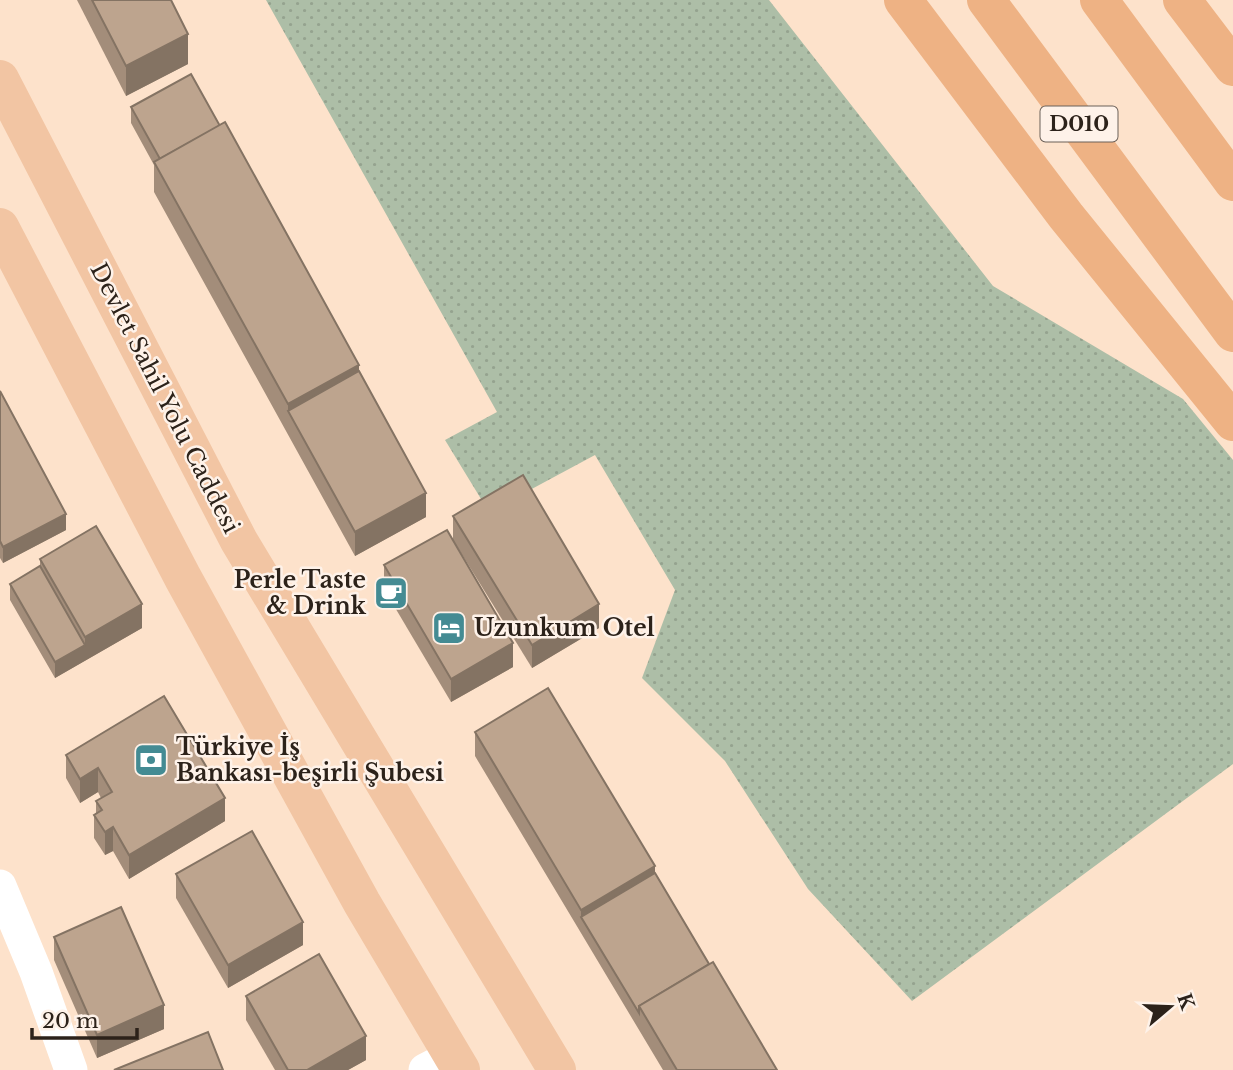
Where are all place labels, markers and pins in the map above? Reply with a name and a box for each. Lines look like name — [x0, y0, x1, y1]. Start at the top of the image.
place label: Perle Taste & Drink — [234, 566, 367, 620]
cafe icon: Perle Taste & Drink — [372, 574, 410, 612]
hotel icon: Uzunkum Otel — [430, 609, 468, 647]
place label: Uzunkum Otel — [474, 614, 655, 642]
place label: Türkiye İş Bankası-beşirli Şubesi — [176, 731, 444, 787]
bank icon: Türkiye İş Bankası-beşirli Şubesi — [132, 741, 170, 779]

